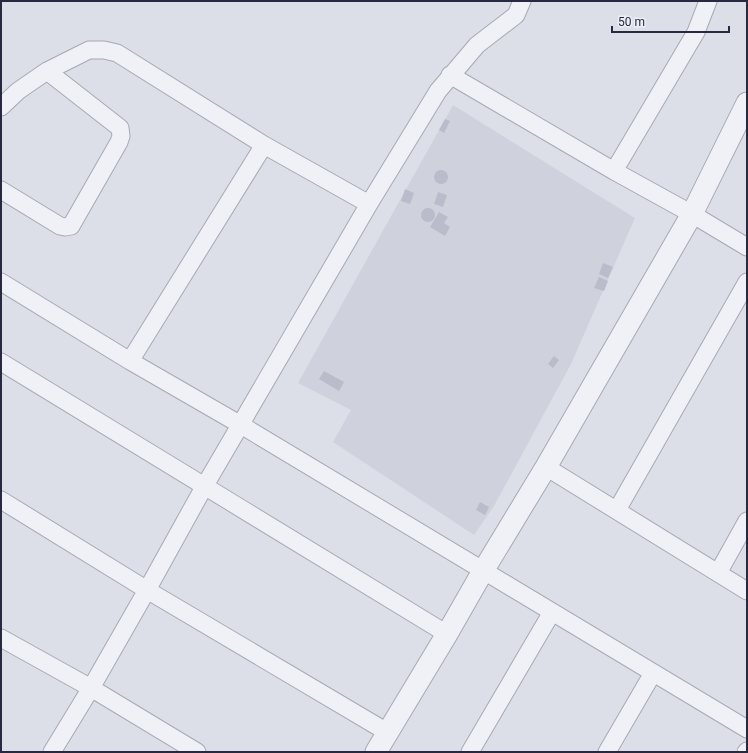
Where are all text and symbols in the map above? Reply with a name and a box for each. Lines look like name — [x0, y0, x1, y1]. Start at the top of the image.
scale bar — [612, 8, 729, 34]
text: 50 m — [618, 15, 645, 29]

